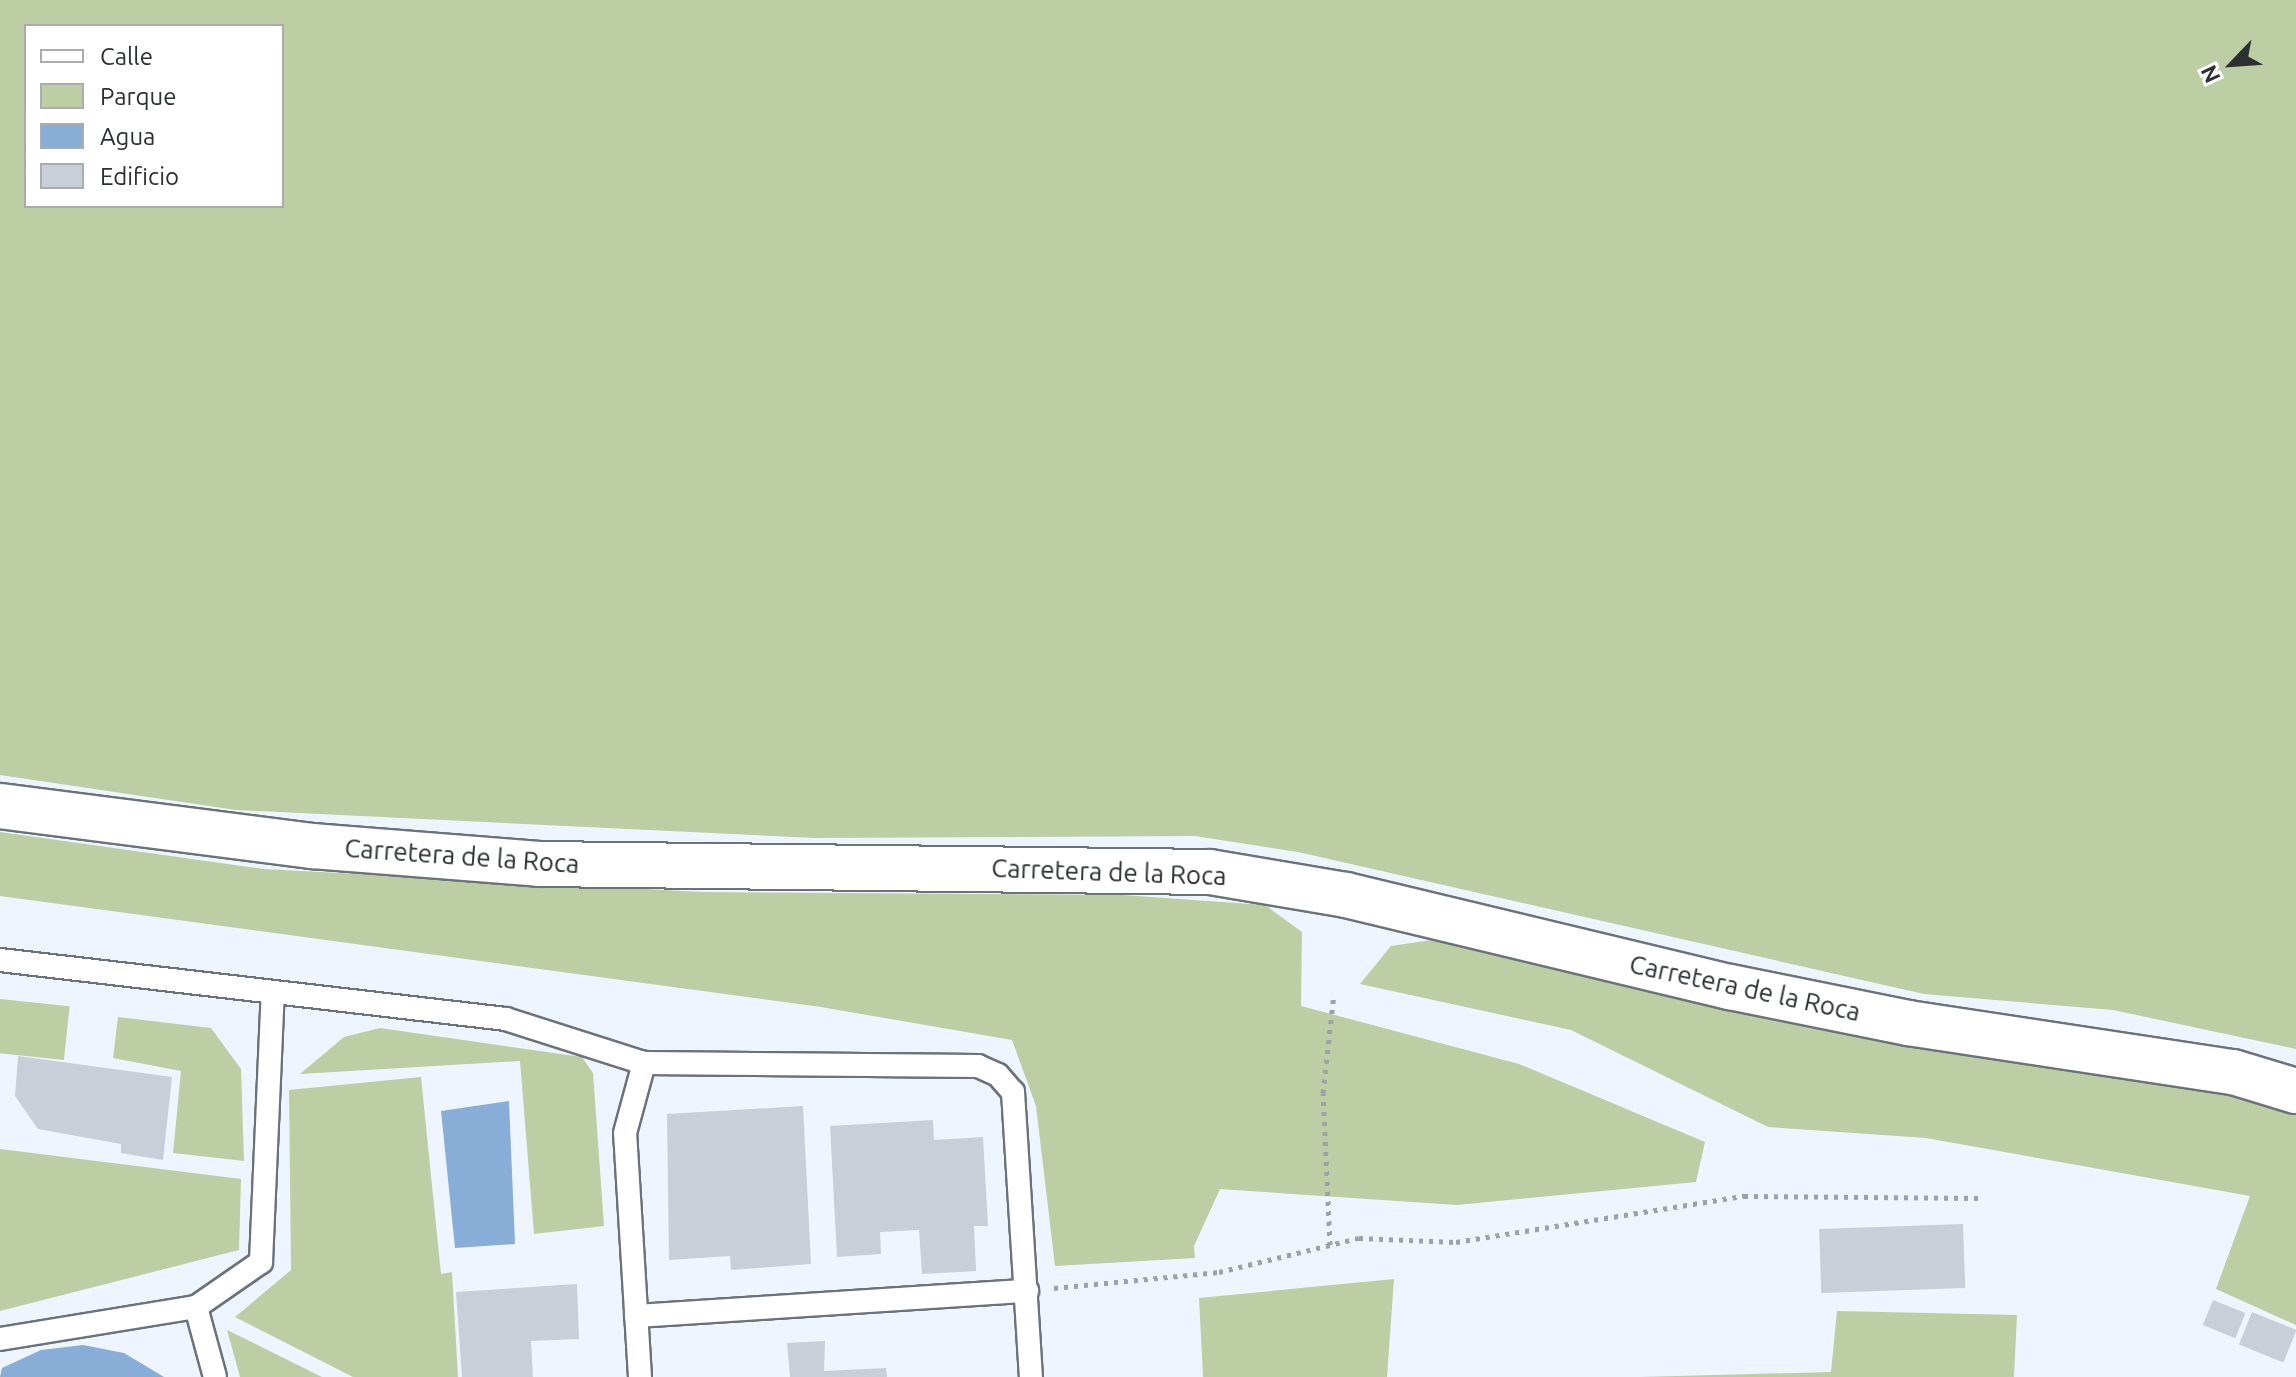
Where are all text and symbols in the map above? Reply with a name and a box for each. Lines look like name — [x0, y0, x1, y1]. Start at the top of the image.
legend — [24, 24, 284, 208]
north arrow — [2192, 24, 2272, 104]
text: Calle — [100, 43, 153, 70]
text: N — [2195, 62, 2225, 87]
text: Parque — [100, 83, 177, 110]
text: Agua — [100, 123, 155, 150]
text: Edificio — [100, 163, 179, 190]
street label: Carretera de la Roca — [343, 832, 581, 880]
street label: Carretera de la Roca — [991, 852, 1227, 892]
street label: Carretera de la Roca — [1627, 948, 1863, 1028]

